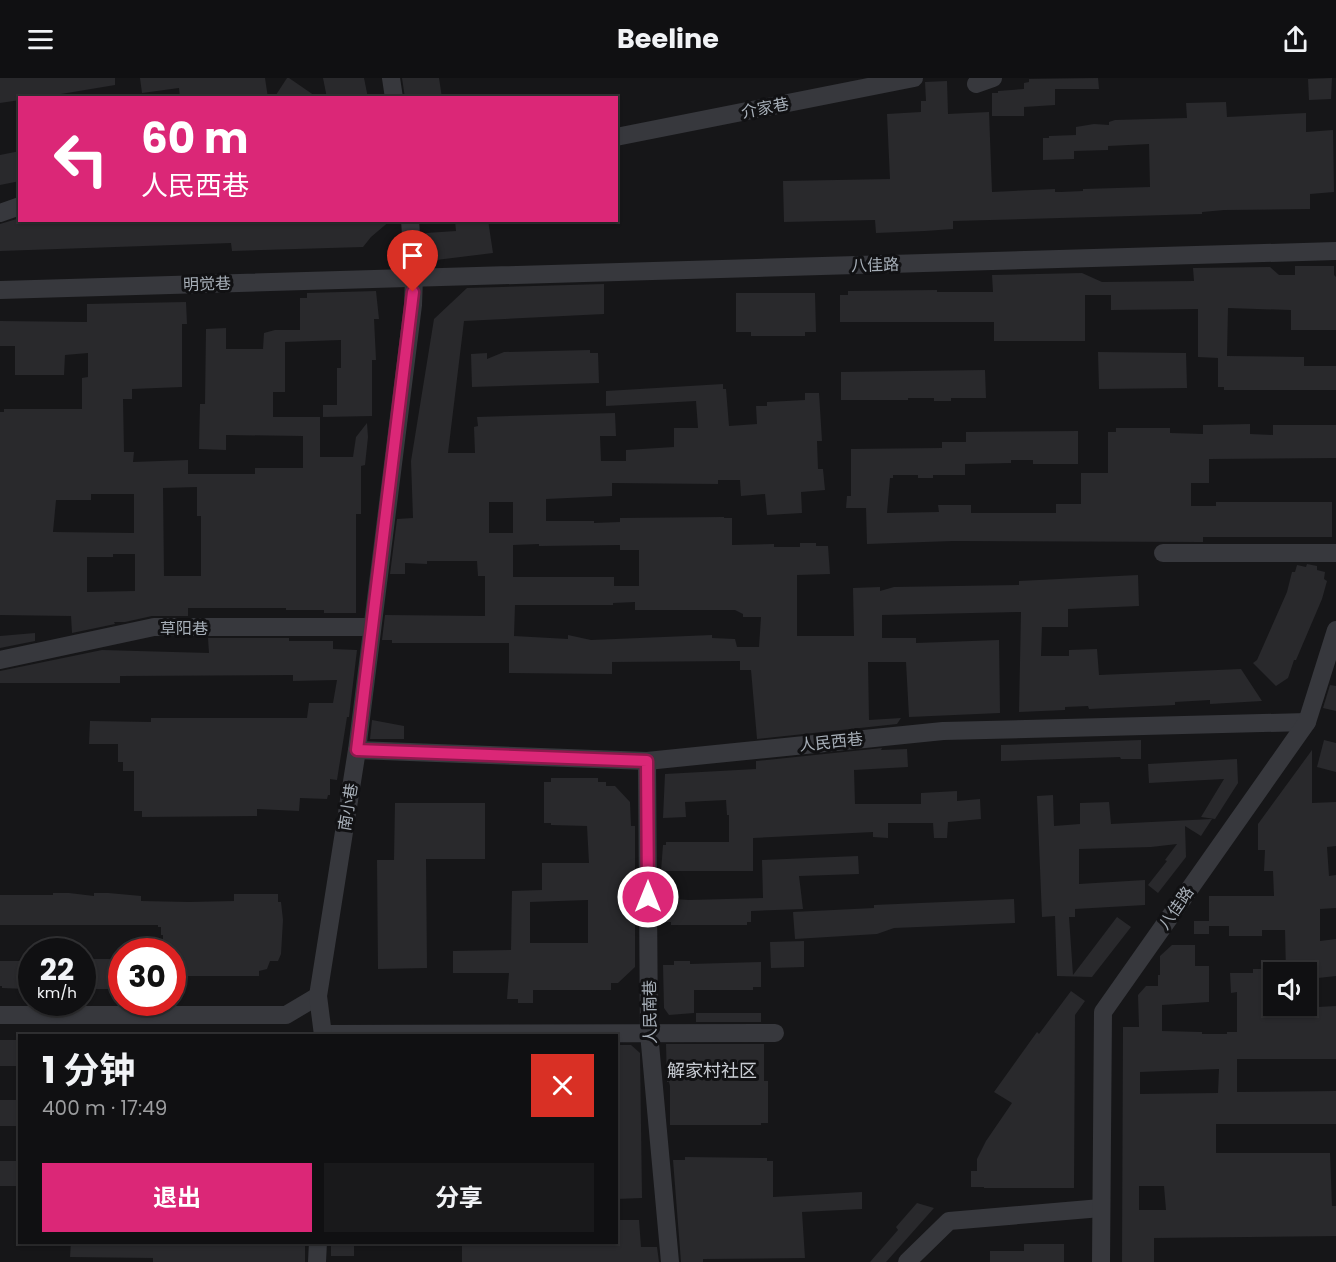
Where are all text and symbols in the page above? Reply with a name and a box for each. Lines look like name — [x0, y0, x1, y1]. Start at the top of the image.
text: Beeline — [617, 20, 719, 57]
icon: menu — [24, 23, 57, 56]
icon: share — [1279, 23, 1312, 56]
street label: 介家巷 — [739, 92, 791, 124]
text: 60 m — [141, 109, 249, 168]
icon: left — [42, 120, 120, 198]
text: 人民西巷 — [141, 167, 249, 204]
pin — [387, 230, 438, 292]
icon: arrive — [396, 239, 429, 272]
street label: 八佳路 — [851, 253, 899, 277]
street label: 明觉巷 — [183, 272, 231, 296]
street label: 草阳巷 — [160, 617, 208, 640]
street label: 人民西巷 — [798, 727, 864, 757]
street label: 南小巷 — [333, 781, 363, 833]
position arrow — [616, 865, 680, 929]
street label: 八佳路 — [1153, 882, 1199, 934]
speed limit sign: 30 — [108, 938, 186, 1016]
text: 22 — [40, 948, 74, 991]
map controls — [1263, 962, 1317, 1016]
button: sound — [1263, 962, 1317, 1016]
street label: 人民南巷 — [638, 980, 662, 1044]
text: km/h — [37, 982, 77, 1003]
text: 1 分钟 — [42, 1045, 135, 1096]
button: close — [531, 1054, 594, 1117]
district label: 解家村社区 — [667, 1058, 757, 1083]
text: 400 m · 17:49 — [42, 1094, 167, 1122]
button: 退出 — [42, 1163, 312, 1232]
button: 分享 — [324, 1163, 594, 1232]

